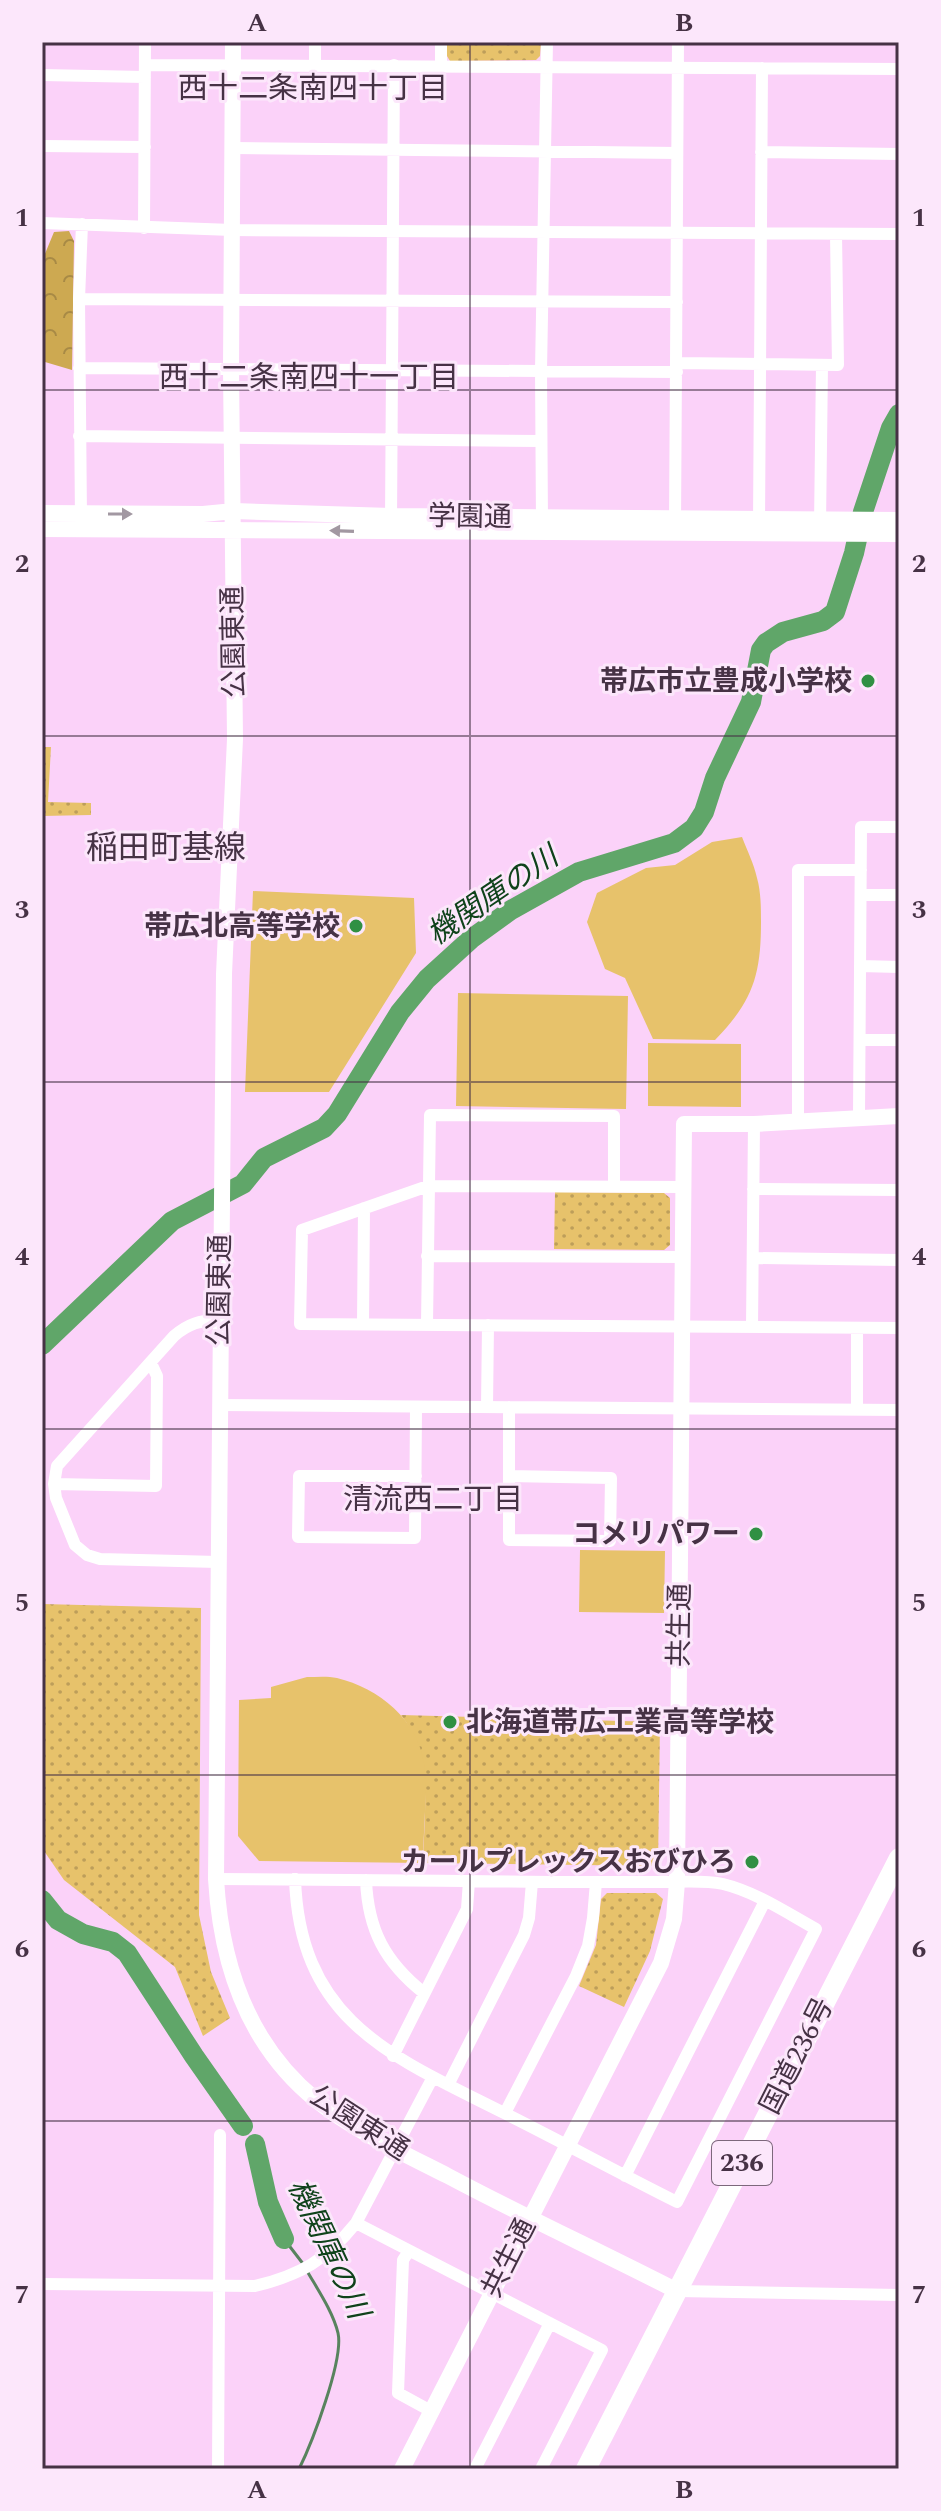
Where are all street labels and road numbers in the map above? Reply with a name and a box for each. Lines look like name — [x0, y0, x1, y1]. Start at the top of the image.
street label: 学園通 — [428, 495, 512, 539]
street label: 公園東通 — [212, 586, 256, 698]
street label: 公園東通 — [198, 1234, 242, 1346]
street label: 共生通 — [658, 1583, 702, 1667]
street label: 国道236号 — [749, 1990, 845, 2122]
street label: 公園東通 — [300, 2074, 418, 2172]
road number: 236 — [712, 2141, 772, 2185]
street label: 共生通 — [471, 2211, 547, 2305]

